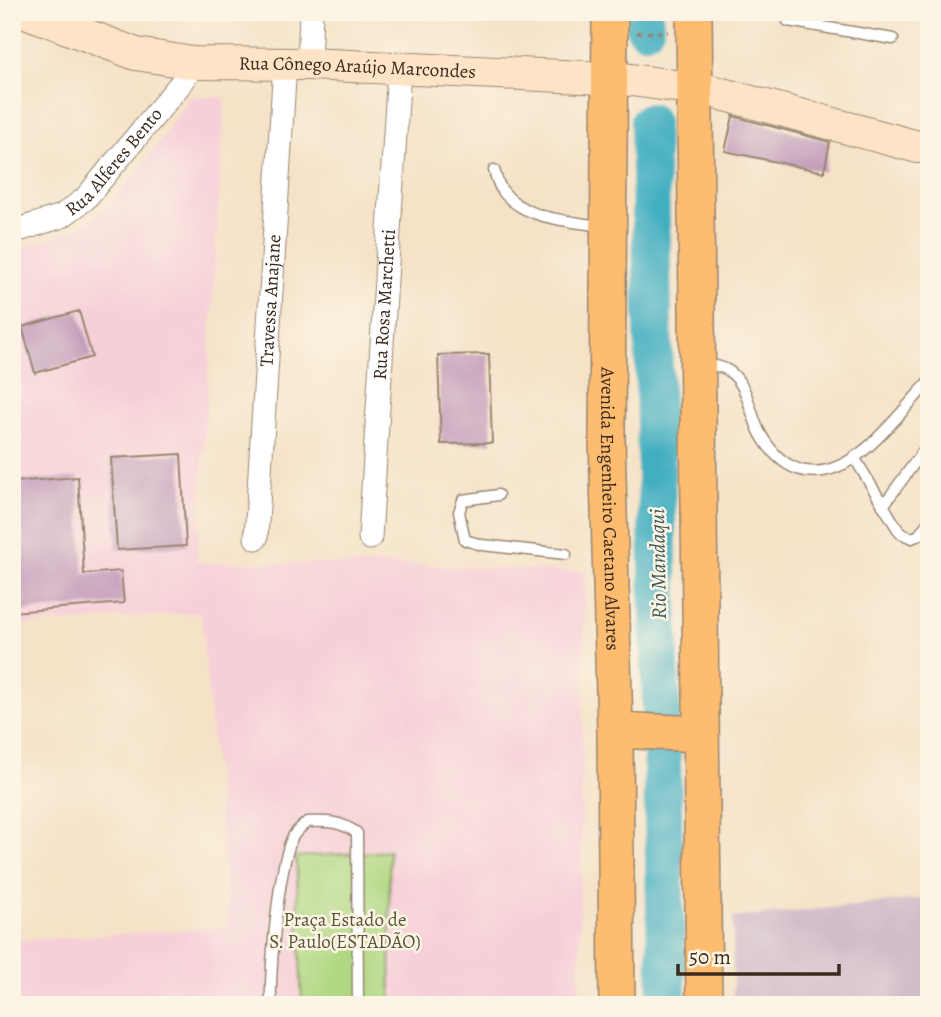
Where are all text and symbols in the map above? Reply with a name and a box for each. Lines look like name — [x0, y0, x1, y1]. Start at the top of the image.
street label: Rua Cônego Araújo Marcondes — [239, 50, 477, 85]
street label: Rua Alferes Bento — [60, 102, 169, 222]
street label: Rua Rosa Marchetti — [367, 228, 402, 381]
street label: Travessa Anajane — [253, 233, 288, 367]
street label: Avenida Engenheiro Caetano Alvares — [594, 366, 626, 651]
water label: Rio Mandaqui — [643, 508, 673, 620]
park label: Praça Estado de S. Paulo(ESTADÃO) — [269, 907, 421, 955]
scale bar — [678, 933, 839, 977]
text: 50 m — [689, 943, 731, 971]

